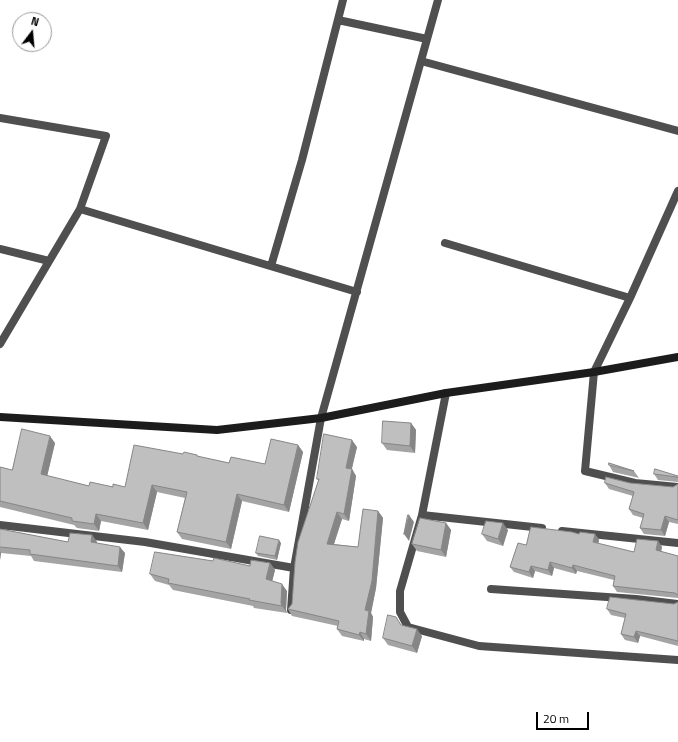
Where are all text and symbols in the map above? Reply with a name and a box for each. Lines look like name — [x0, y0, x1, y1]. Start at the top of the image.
north arrow — [12, 12, 52, 52]
text: N — [29, 13, 41, 30]
scale bar — [538, 704, 591, 730]
text: 20 m — [543, 709, 569, 728]

